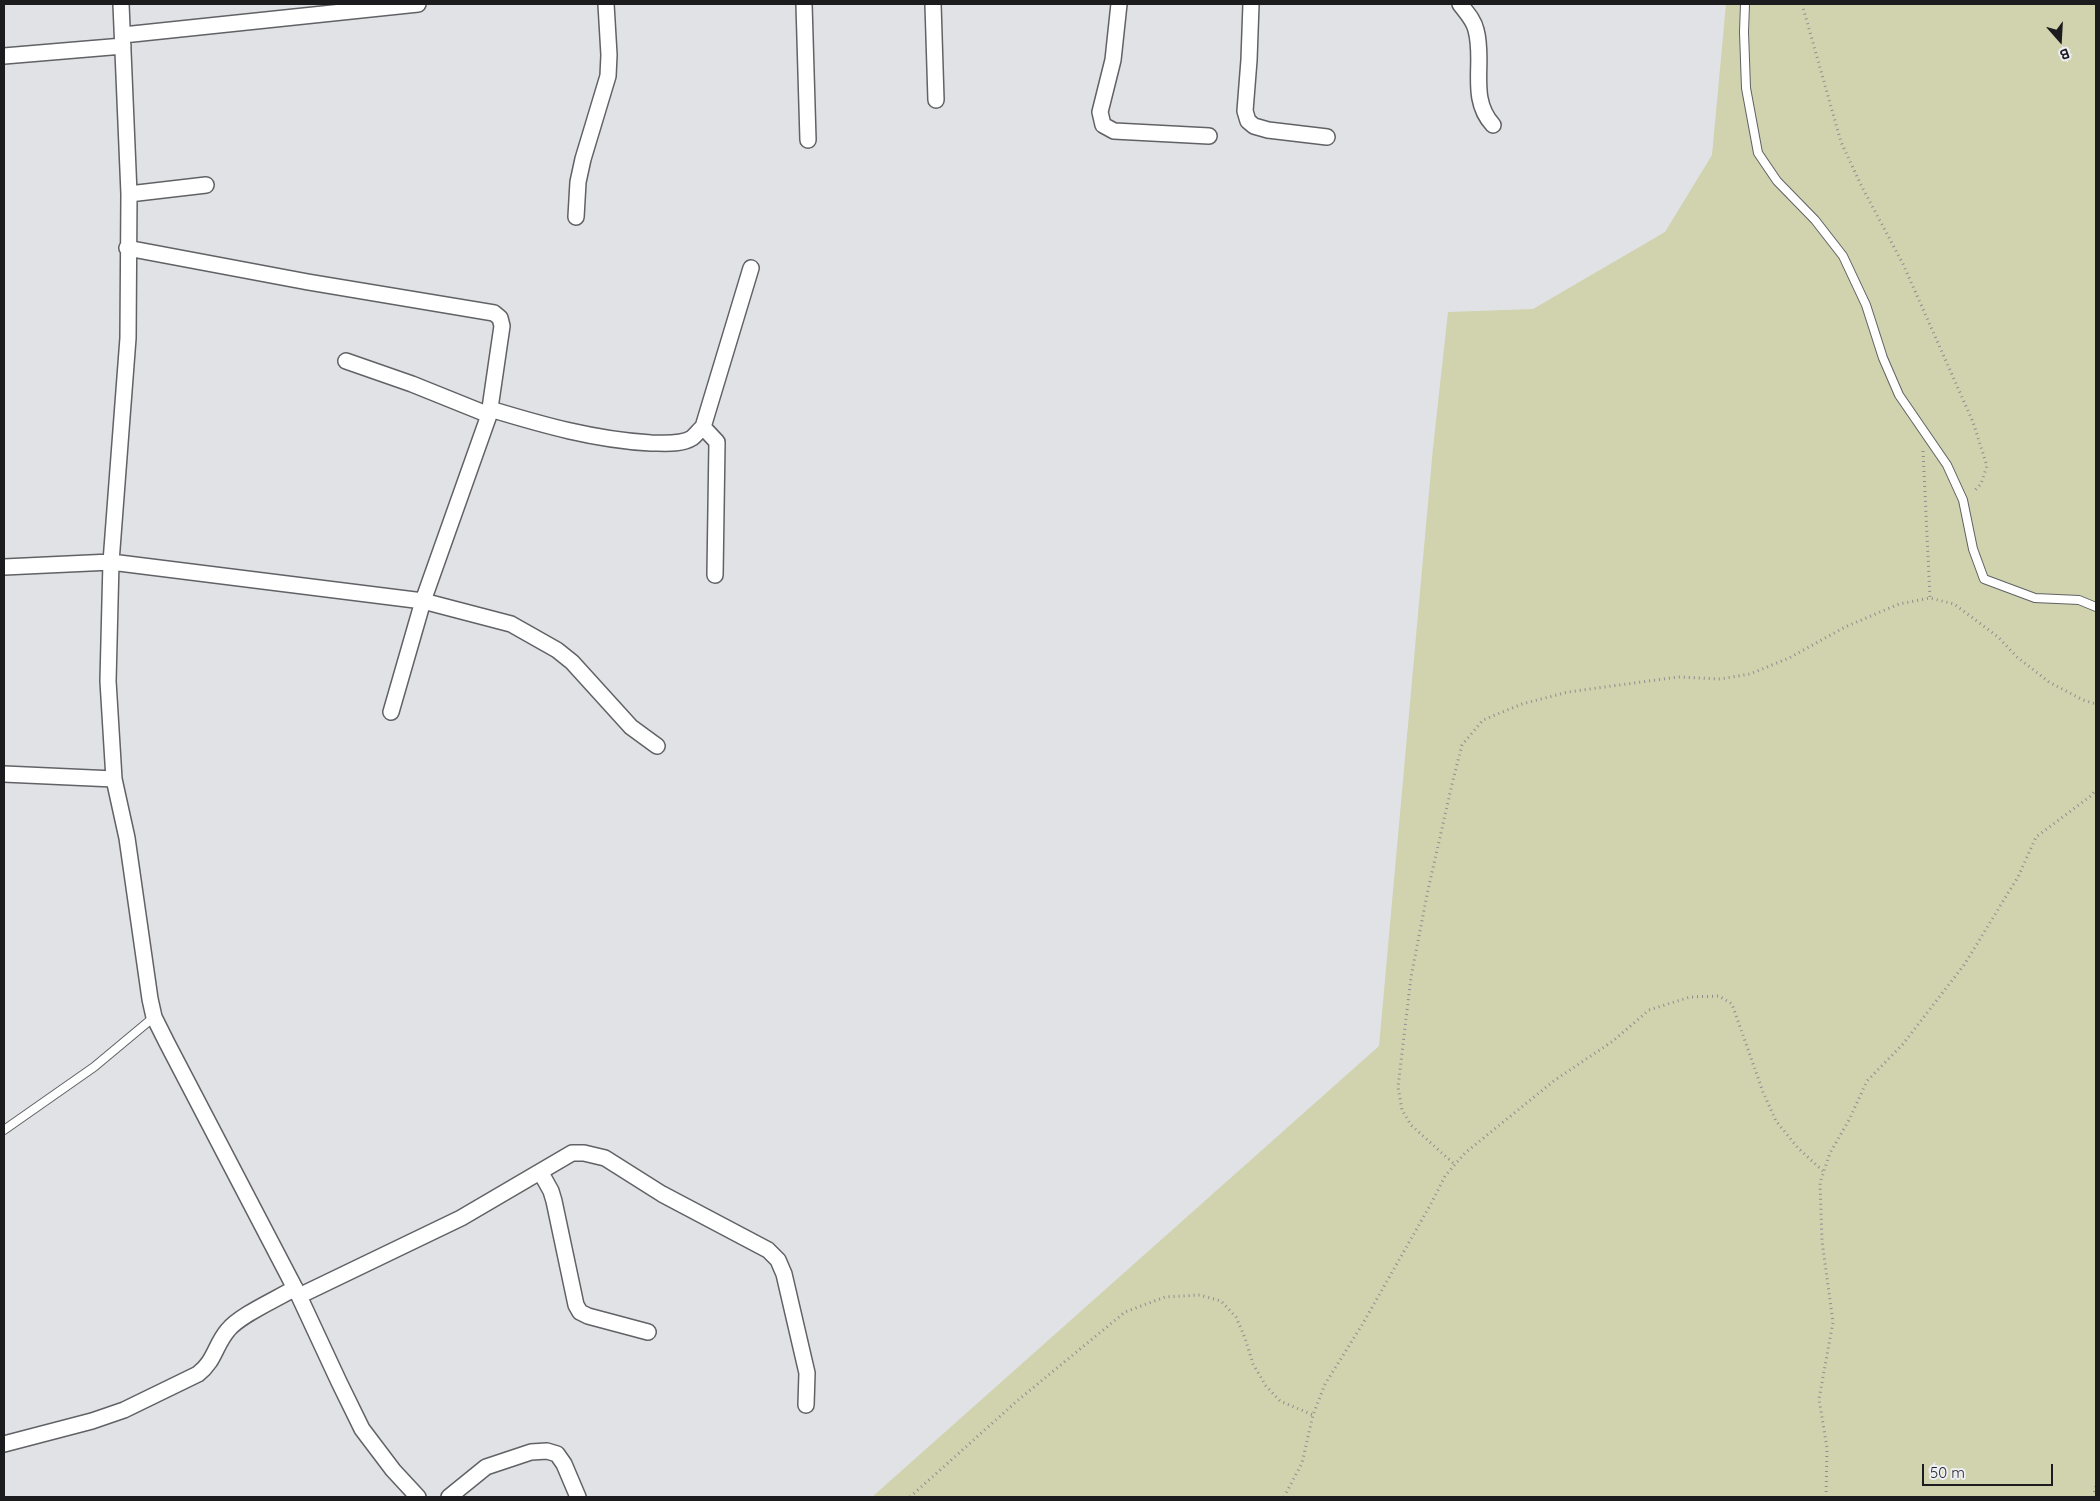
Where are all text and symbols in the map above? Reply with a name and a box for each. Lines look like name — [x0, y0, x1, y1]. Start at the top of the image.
north arrow — [2035, 15, 2085, 65]
text: B — [2058, 44, 2072, 64]
scale bar — [1925, 1454, 2056, 1486]
text: 50 m — [1930, 1463, 1965, 1482]

